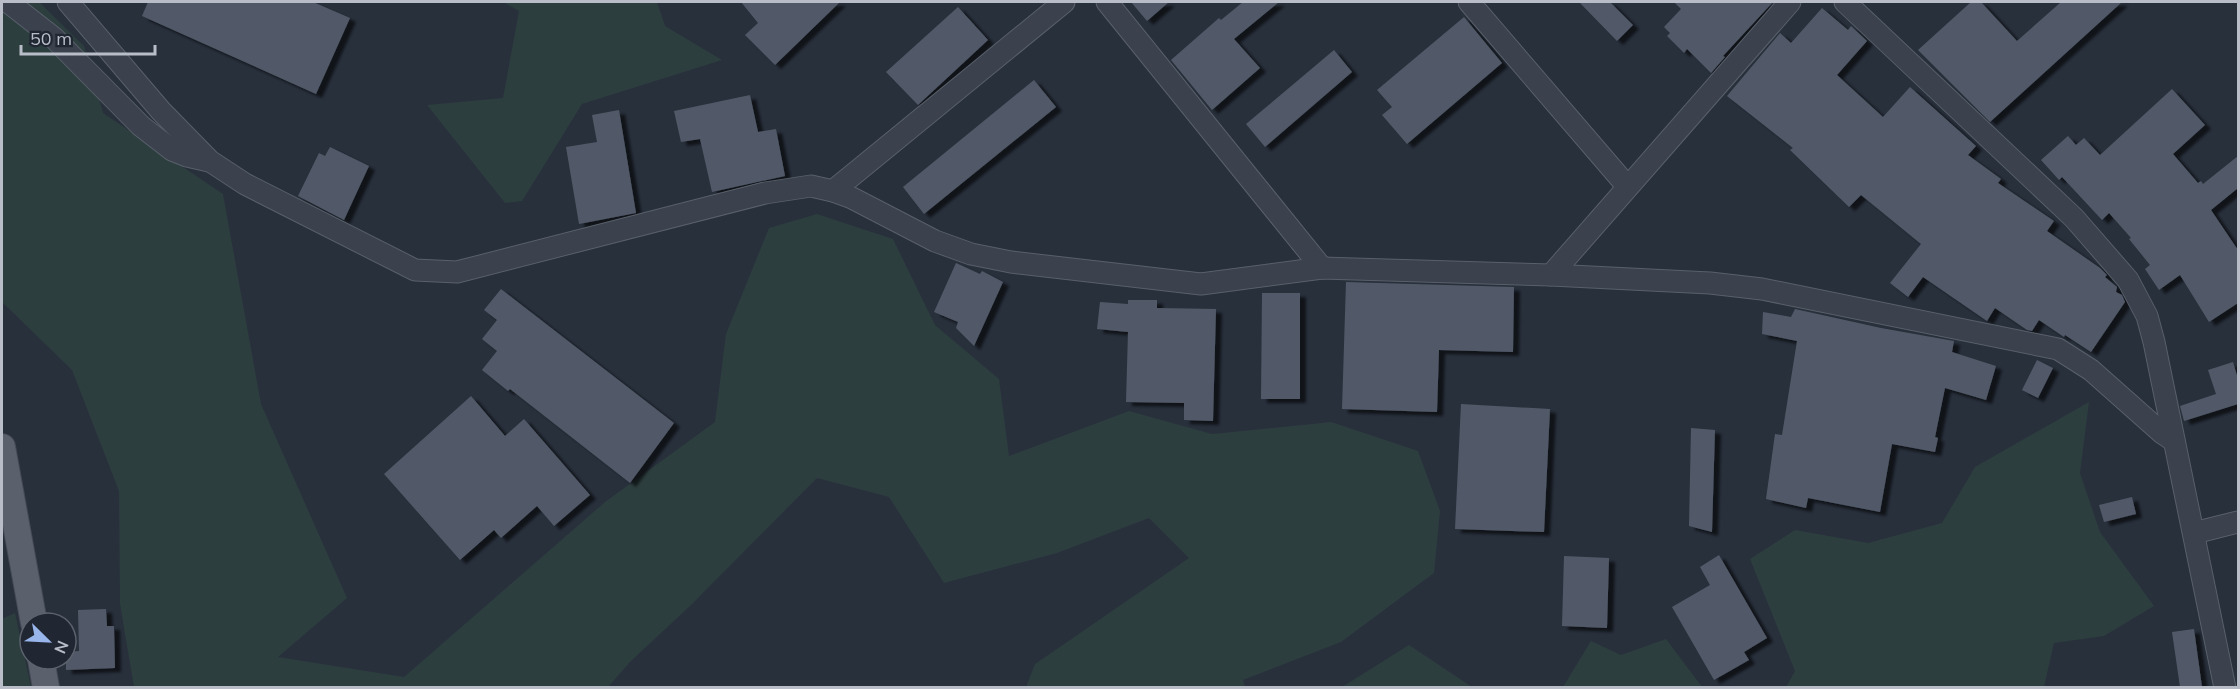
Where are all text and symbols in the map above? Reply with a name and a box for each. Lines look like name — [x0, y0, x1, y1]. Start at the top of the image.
scale bar — [21, 18, 154, 56]
text: 50 m — [30, 27, 72, 50]
north arrow — [18, 611, 78, 671]
text: N — [50, 638, 73, 657]

